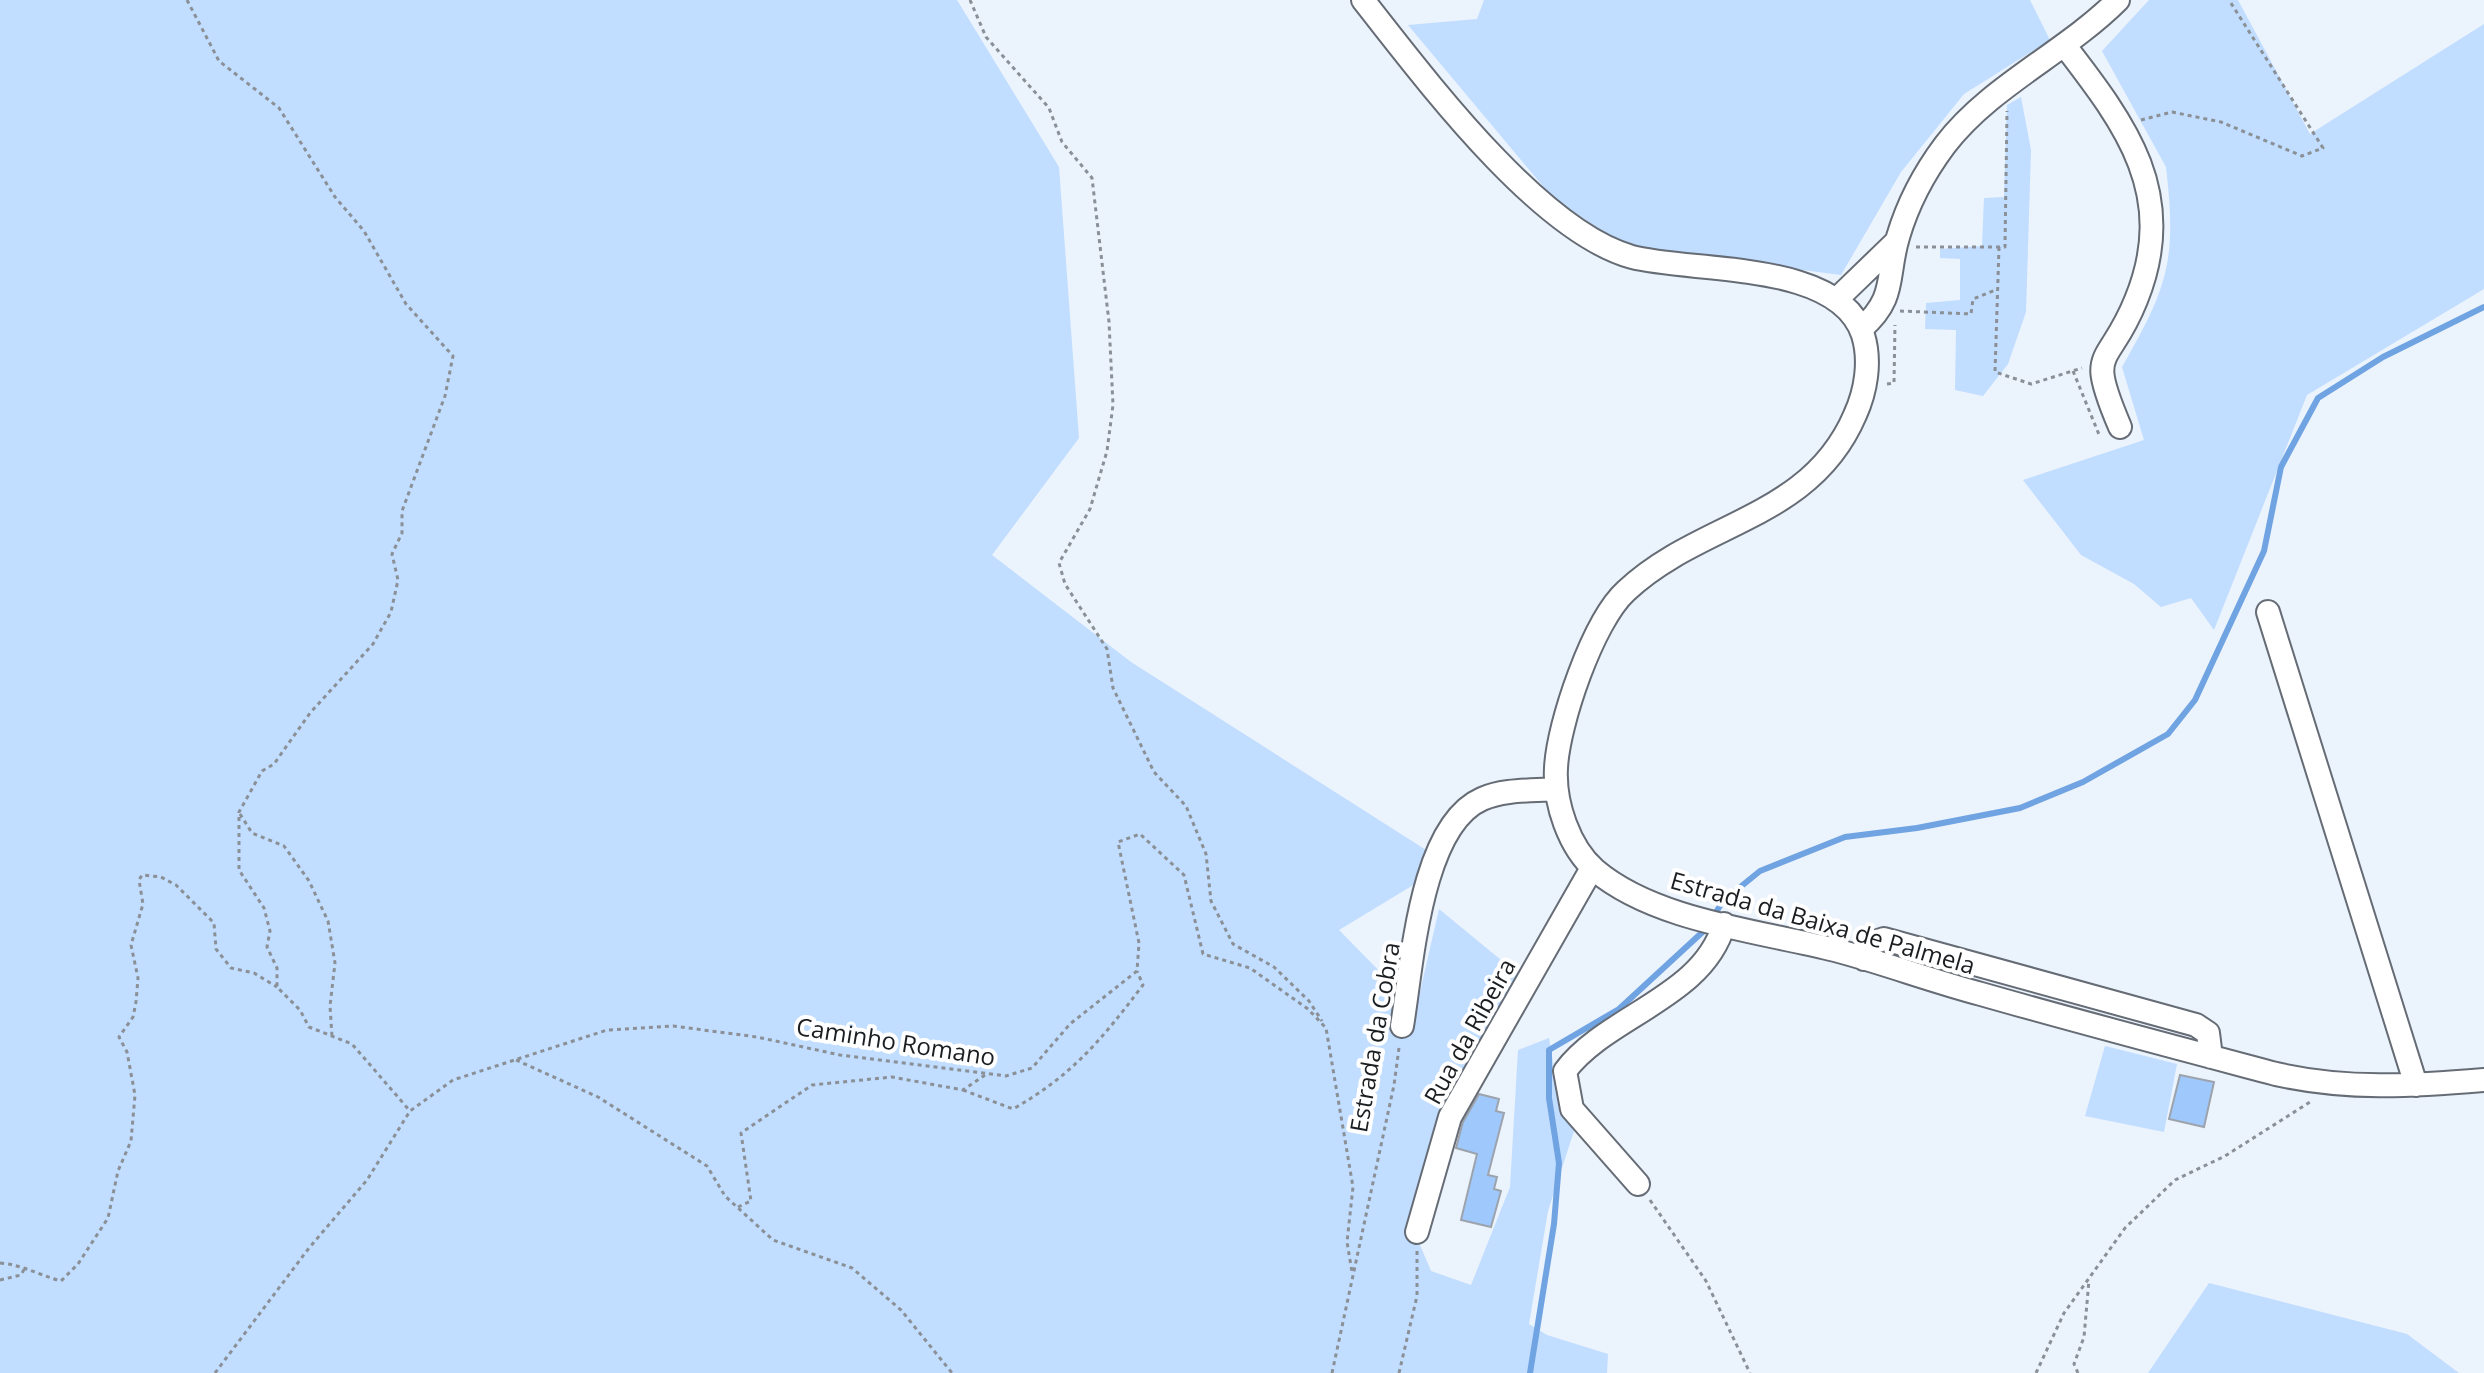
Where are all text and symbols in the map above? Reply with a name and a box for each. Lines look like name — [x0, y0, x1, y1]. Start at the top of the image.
street label: Estrada da Baixa de Palmela — [1667, 863, 1979, 981]
street label: Estrada da Cobra — [1341, 939, 1407, 1135]
street label: Rua da Ribeira — [1415, 952, 1523, 1110]
street label: Caminho Romano — [794, 1009, 998, 1073]

